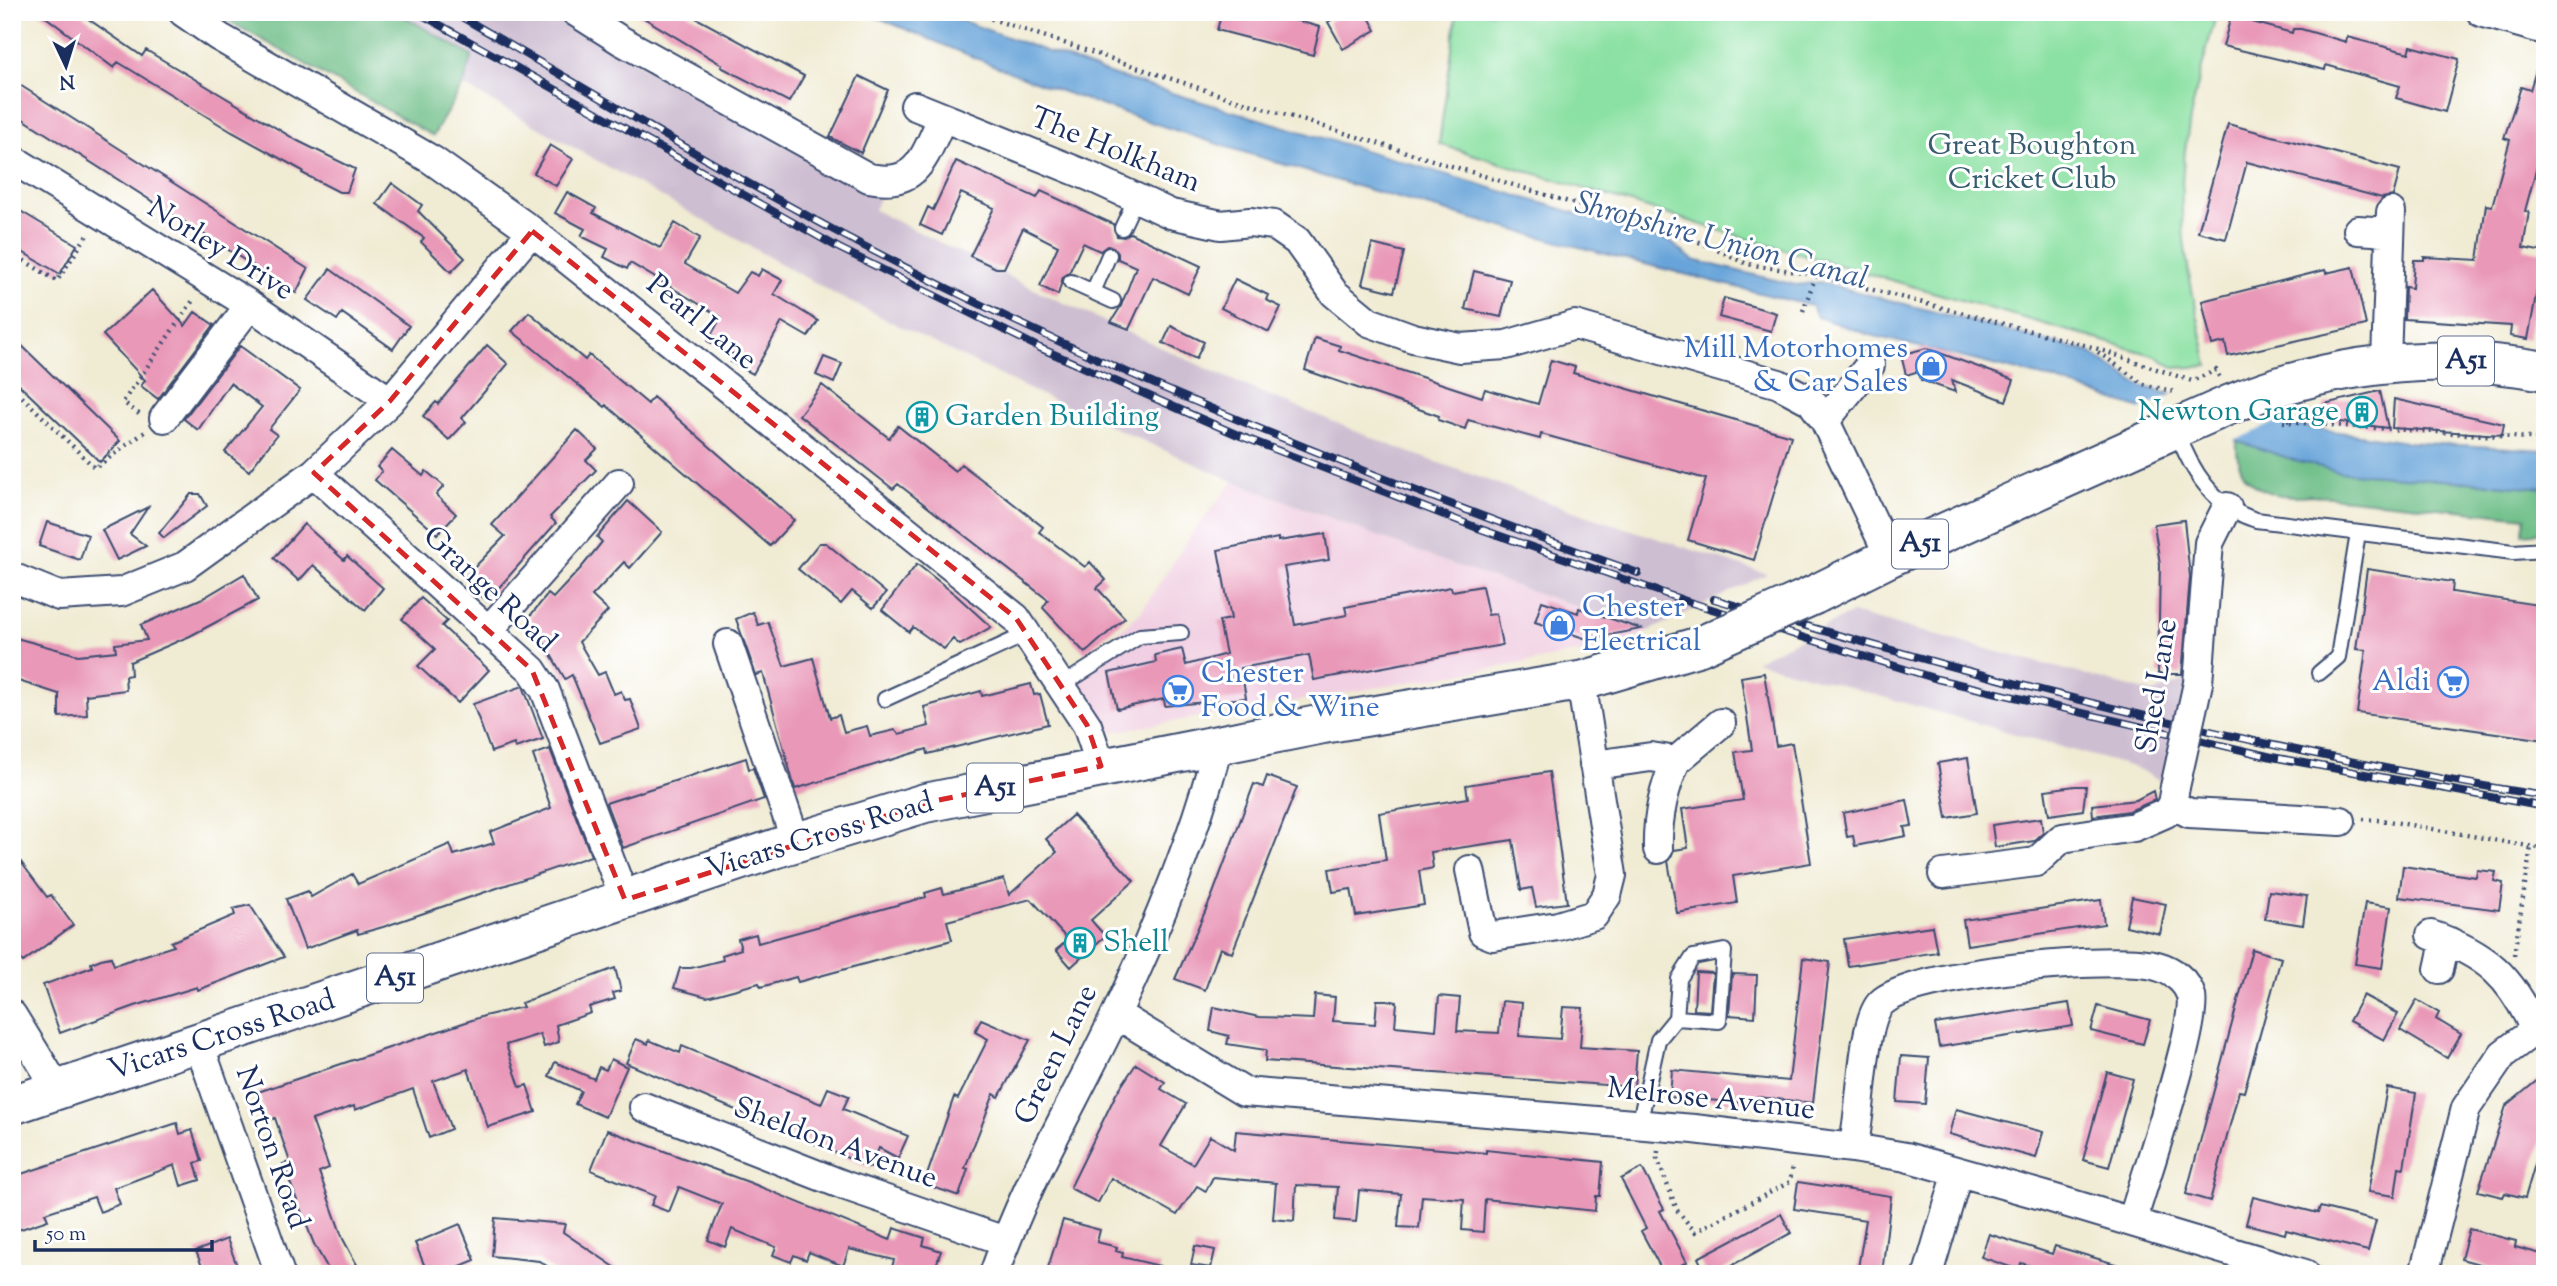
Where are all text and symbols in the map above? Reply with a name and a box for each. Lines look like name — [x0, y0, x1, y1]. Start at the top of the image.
north arrow — [32, 32, 102, 102]
text: N — [59, 66, 76, 94]
street label: The Holkham — [1023, 97, 1207, 205]
park label: Great Boughton Cricket Club — [1928, 125, 2137, 202]
water label: Shropshire Union Canal — [1569, 181, 1873, 303]
street label: Norley Drive — [138, 188, 302, 312]
street label: Pearl Lane — [636, 265, 766, 381]
place label: Mill Motorhomes & Car Sales — [1684, 328, 1908, 405]
road number: A51 — [2438, 336, 2494, 386]
shop icon: Mill Motorhomes & Car Sales — [1914, 349, 1948, 383]
place label: Newton Garage — [2138, 391, 2339, 434]
building icon: Newton Garage — [2345, 395, 2379, 429]
place label: Garden Building — [945, 396, 1159, 439]
building icon: Garden Building — [905, 400, 939, 434]
street label: Grange Road — [412, 517, 566, 664]
road number: A51 — [1892, 520, 1948, 568]
place label: Chester Electrical — [1582, 587, 1701, 664]
shop icon: Chester Electrical — [1542, 608, 1576, 642]
street label: Shed Lane — [2126, 616, 2190, 756]
place label: Chester Food & Wine — [1201, 653, 1380, 730]
place label: Aldi — [2372, 661, 2430, 704]
supermarket icon: Aldi — [2436, 665, 2470, 699]
supermarket icon: Chester Food & Wine — [1161, 674, 1195, 708]
road number: A51 — [967, 764, 1023, 812]
street label: Vicars Cross Road — [701, 782, 939, 892]
place label: Shell — [1103, 922, 1169, 965]
building icon: Shell — [1063, 926, 1097, 960]
road number: A51 — [367, 954, 423, 1002]
street label: Green Lane — [1005, 978, 1109, 1132]
street label: Vicars Cross Road — [103, 979, 341, 1093]
street label: Norton Road — [223, 1061, 319, 1235]
street label: Melrose Avenue — [1605, 1068, 1817, 1132]
street label: Sheldon Avenue — [727, 1087, 943, 1201]
scale bar — [35, 1209, 212, 1253]
text: 50 m — [45, 1220, 86, 1250]

